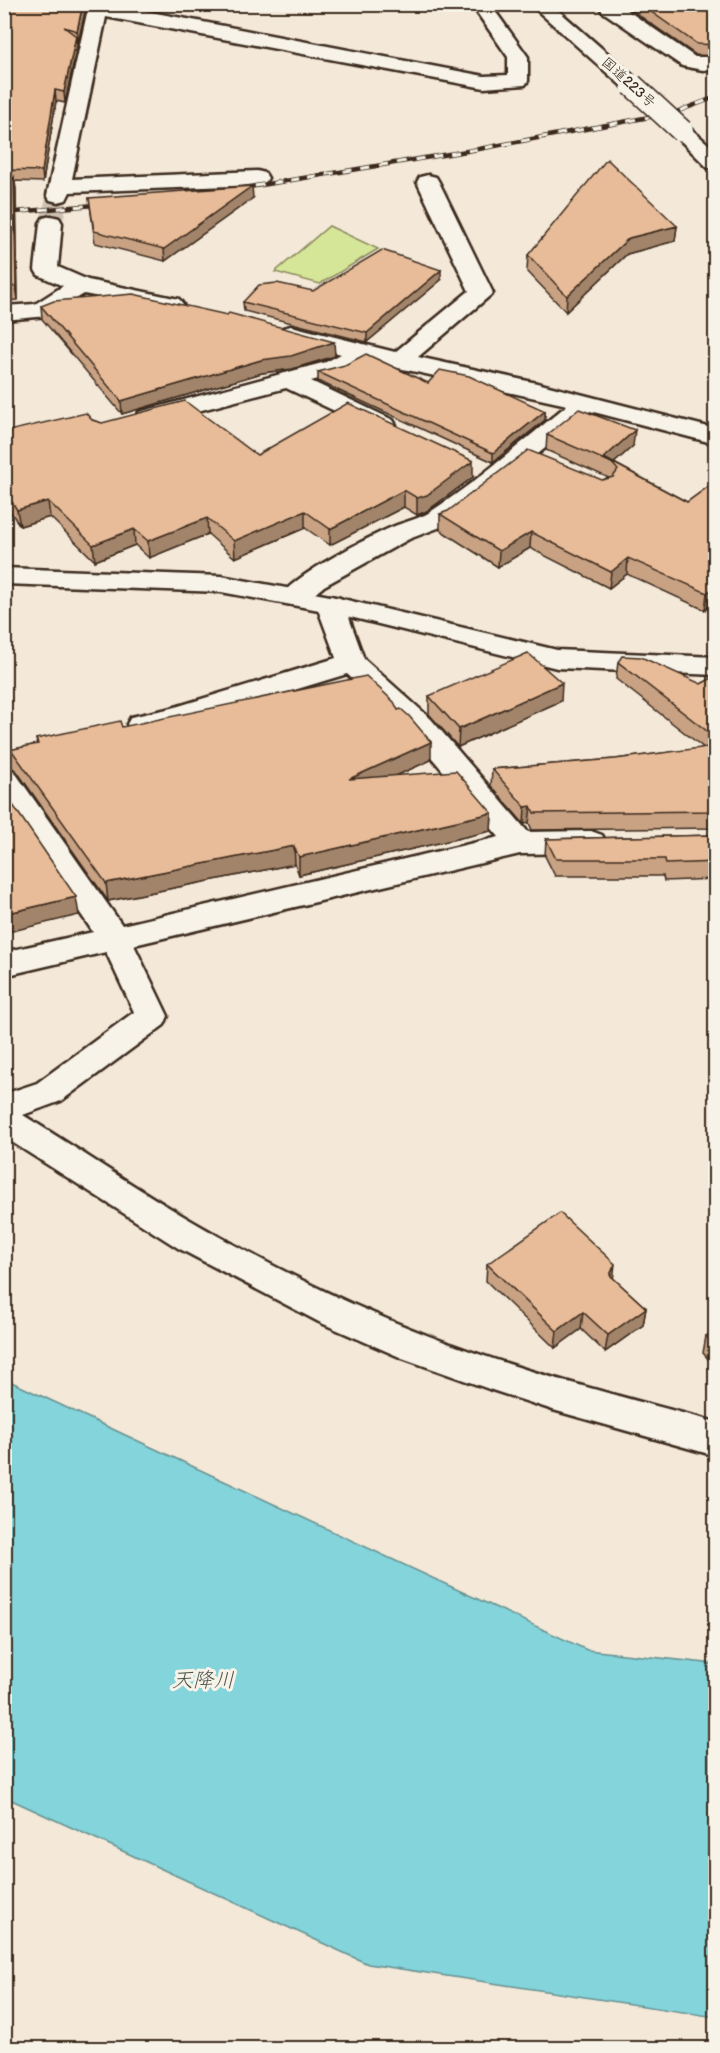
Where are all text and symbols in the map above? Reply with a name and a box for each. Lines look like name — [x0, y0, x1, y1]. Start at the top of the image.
street label: 国道223号 — [598, 54, 659, 111]
water label: 天降川 — [172, 1668, 235, 1693]

